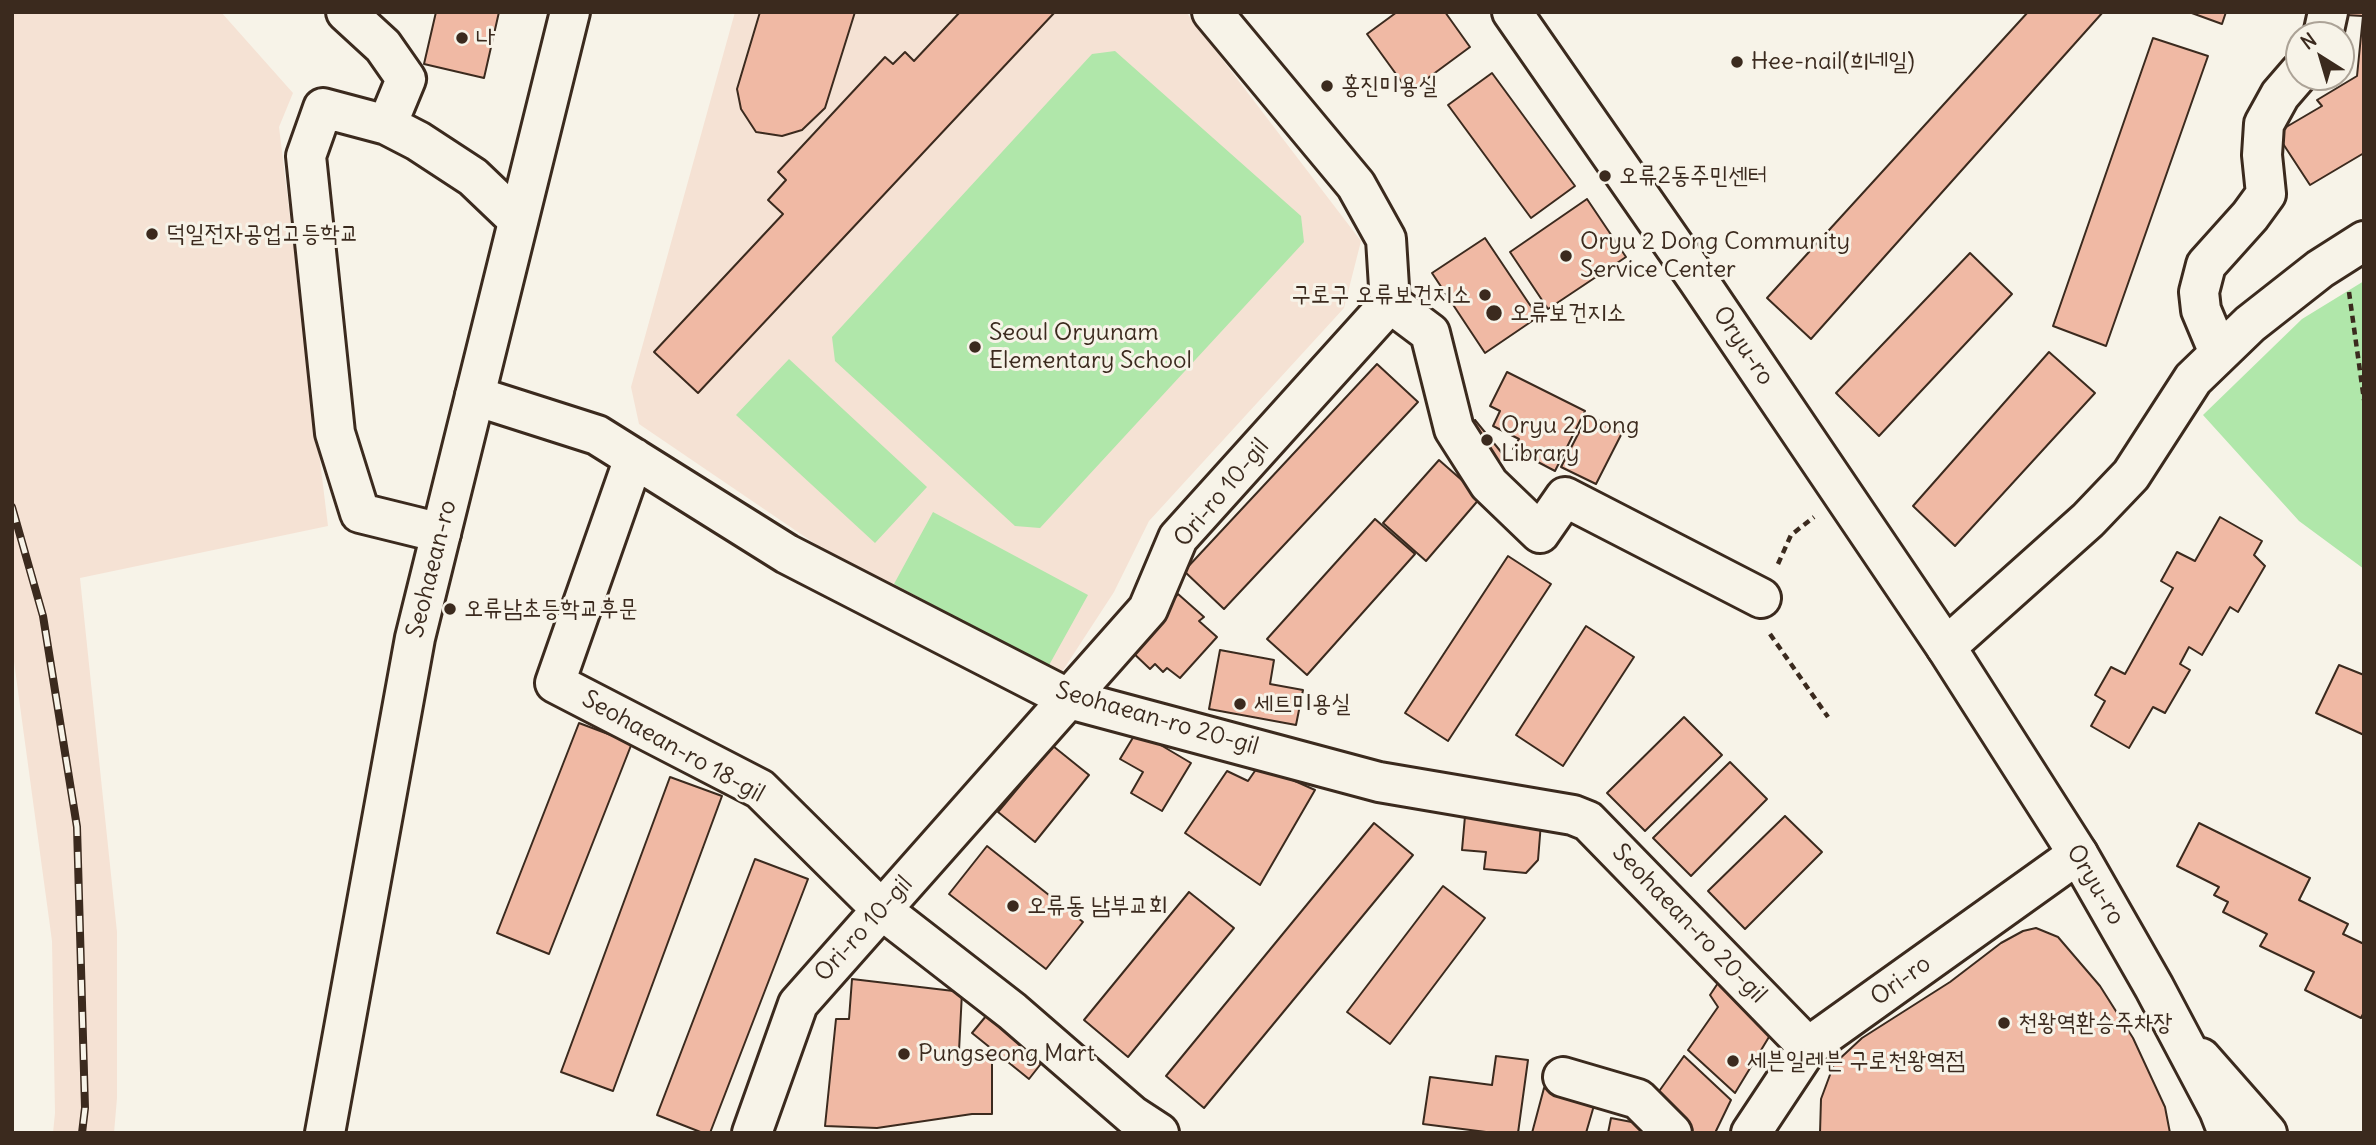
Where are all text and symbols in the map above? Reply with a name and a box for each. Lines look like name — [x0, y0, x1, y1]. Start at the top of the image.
north arrow — [2285, 21, 2355, 91]
place label: 나 — [476, 24, 495, 52]
text: N — [2296, 27, 2321, 54]
marker: 나 — [454, 30, 470, 46]
place label: Hee-nail(희네일) — [1751, 48, 1915, 76]
marker: Hee-nail(희네일) — [1729, 54, 1745, 70]
place label: 홍진미용실 — [1341, 72, 1438, 100]
marker: 홍진미용실 — [1319, 78, 1335, 94]
place label: 오류2동주민센터 — [1619, 162, 1767, 190]
marker: 오류2동주민센터 — [1597, 168, 1613, 184]
place label: 덕일전자공업고등학교 — [166, 220, 359, 248]
marker: 덕일전자공업고등학교 — [144, 226, 160, 242]
place label: Oryu 2 Dong Community Service Center — [1580, 228, 1850, 284]
marker: Oryu 2 Dong Community Service Center — [1558, 248, 1574, 264]
place label: 구로구 오류보건지소 — [1291, 281, 1471, 309]
marker: 구로구 오류보건지소 — [1477, 287, 1493, 303]
place label: 오류보건지소 — [1510, 299, 1626, 327]
street label: Oryu-ro — [1706, 301, 1780, 391]
marker: 오류보건지소 — [1484, 303, 1504, 323]
place label: Seoul Oryunam Elementary School — [989, 319, 1192, 375]
marker: Seoul Oryunam Elementary School — [967, 339, 983, 355]
place label: Oryu 2 Dong Library — [1501, 412, 1639, 468]
marker: Oryu 2 Dong Library — [1479, 432, 1495, 448]
street label: Ori-ro 10-gil — [1168, 433, 1276, 553]
street label: Seohaean-ro — [401, 497, 463, 641]
place label: 오류남초등학교후문 — [464, 595, 638, 623]
marker: 오류남초등학교후문 — [442, 601, 458, 617]
street label: Seohaean-ro 20-gil — [1052, 676, 1262, 762]
street label: Seohaean-ro 18-gil — [577, 685, 769, 809]
place label: 세트미용실 — [1254, 690, 1351, 718]
marker: 세트미용실 — [1232, 696, 1248, 712]
street label: Seohaean-ro 20-gil — [1606, 839, 1772, 1009]
street label: Oryu-ro — [2060, 840, 2130, 930]
street label: Ori-ro 10-gil — [809, 870, 919, 988]
place label: 오류동 남부교회 — [1027, 892, 1168, 920]
marker: 오류동 남부교회 — [1005, 898, 1021, 914]
street label: Ori-ro — [1865, 950, 1937, 1012]
place label: 천왕역환승주차장 — [2018, 1009, 2172, 1037]
marker: 천왕역환승주차장 — [1996, 1015, 2012, 1031]
place label: Pungseong Mart — [918, 1040, 1095, 1068]
marker: Pungseong Mart — [896, 1046, 912, 1062]
place label: 세븐일레븐 구로천왕역점 — [1747, 1047, 1965, 1075]
marker: 세븐일레븐 구로천왕역점 — [1725, 1053, 1741, 1069]

